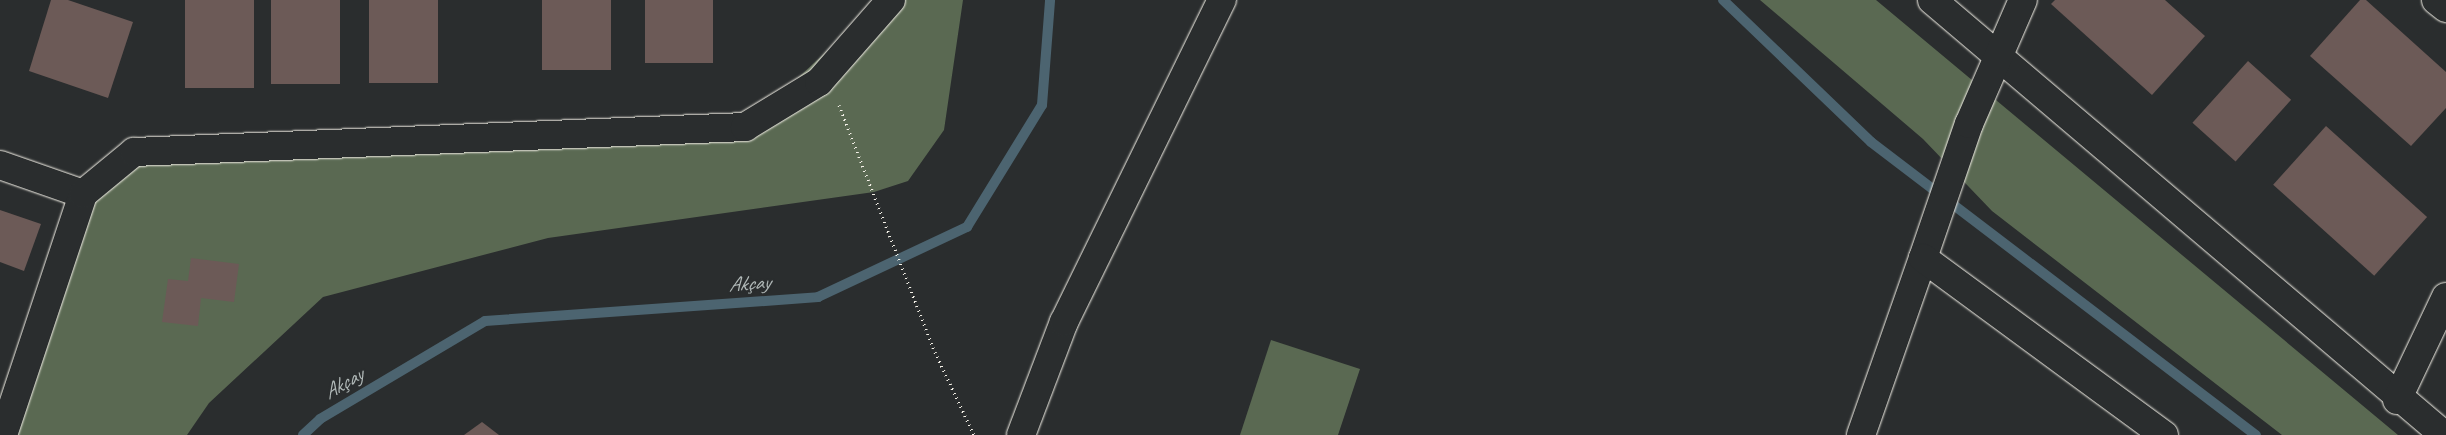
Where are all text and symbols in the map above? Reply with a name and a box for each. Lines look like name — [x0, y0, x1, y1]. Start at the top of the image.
water label: Akçay — [727, 269, 771, 297]
water label: Akçay — [319, 362, 367, 404]

